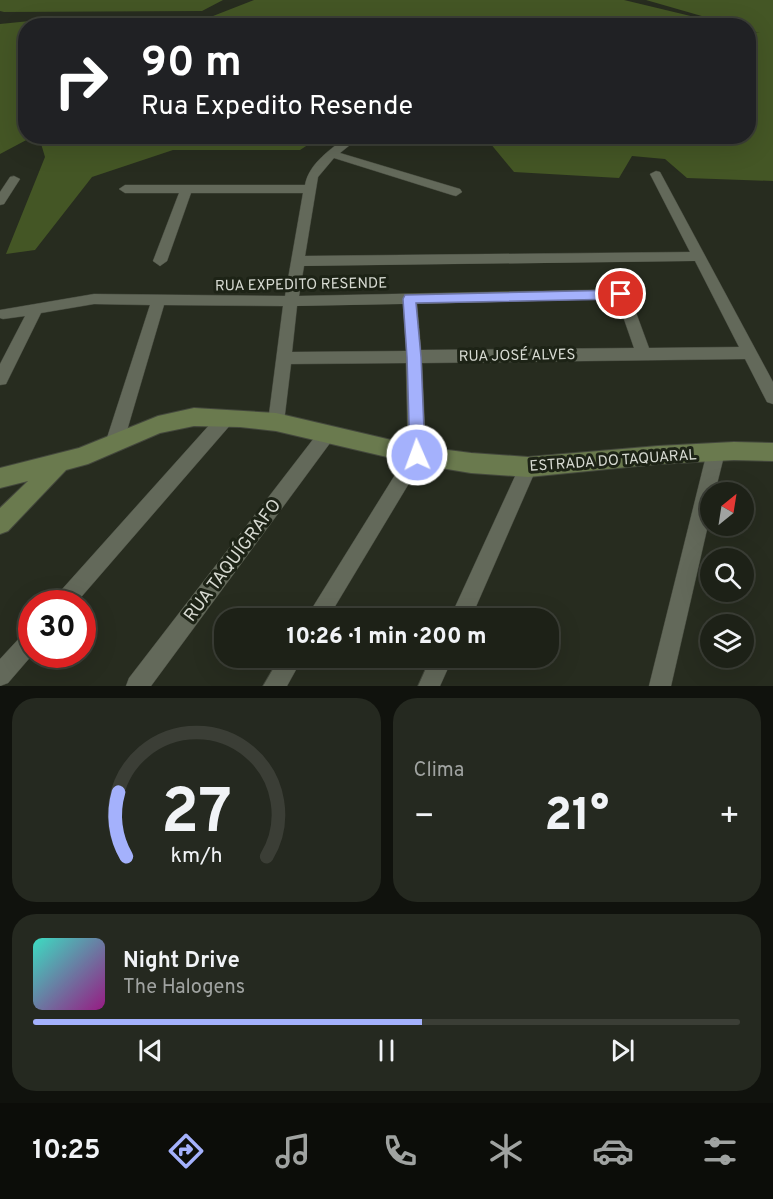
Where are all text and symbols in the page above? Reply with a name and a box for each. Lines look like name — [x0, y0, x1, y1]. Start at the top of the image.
text: 90 m — [141, 38, 242, 91]
icon: right — [42, 42, 120, 120]
text: Rua Expedito Resende — [141, 90, 413, 124]
pin — [595, 268, 646, 319]
street label: RUA EXPEDITO RESENDE — [215, 274, 387, 297]
icon: arrive — [604, 277, 637, 310]
street label: RUA JOSÉ ALVES — [458, 345, 576, 367]
position arrow — [385, 423, 449, 487]
street label: ESTRADA DO TAQUARAL — [529, 446, 697, 477]
north arrow — [700, 482, 754, 536]
map controls — [700, 482, 754, 668]
street label: RUA TAQUÍGRAFO — [178, 494, 287, 627]
button: search — [700, 548, 754, 602]
speed limit sign: 30 — [18, 590, 96, 668]
button: layers — [700, 614, 754, 668]
text: 10:26 · 1 min · 200 m — [286, 624, 487, 651]
text: Clima — [414, 758, 464, 784]
text: 27 — [161, 776, 232, 855]
text: 21° — [544, 789, 609, 846]
text: − — [414, 797, 435, 839]
text: + — [719, 797, 740, 839]
text: km/h — [170, 843, 222, 870]
text: Night Drive — [123, 948, 240, 975]
text: The Halogens — [123, 975, 245, 1001]
icon: previous — [134, 1034, 167, 1067]
icon: pause — [370, 1034, 403, 1067]
icon: next — [606, 1034, 639, 1067]
icon: directions — [165, 1130, 207, 1172]
icon: music — [272, 1130, 314, 1172]
icon: phone — [379, 1130, 421, 1172]
icon: climate — [485, 1130, 527, 1172]
icon: car — [592, 1130, 634, 1172]
icon: filters — [699, 1130, 741, 1172]
text: 10:25 — [32, 1134, 100, 1168]

